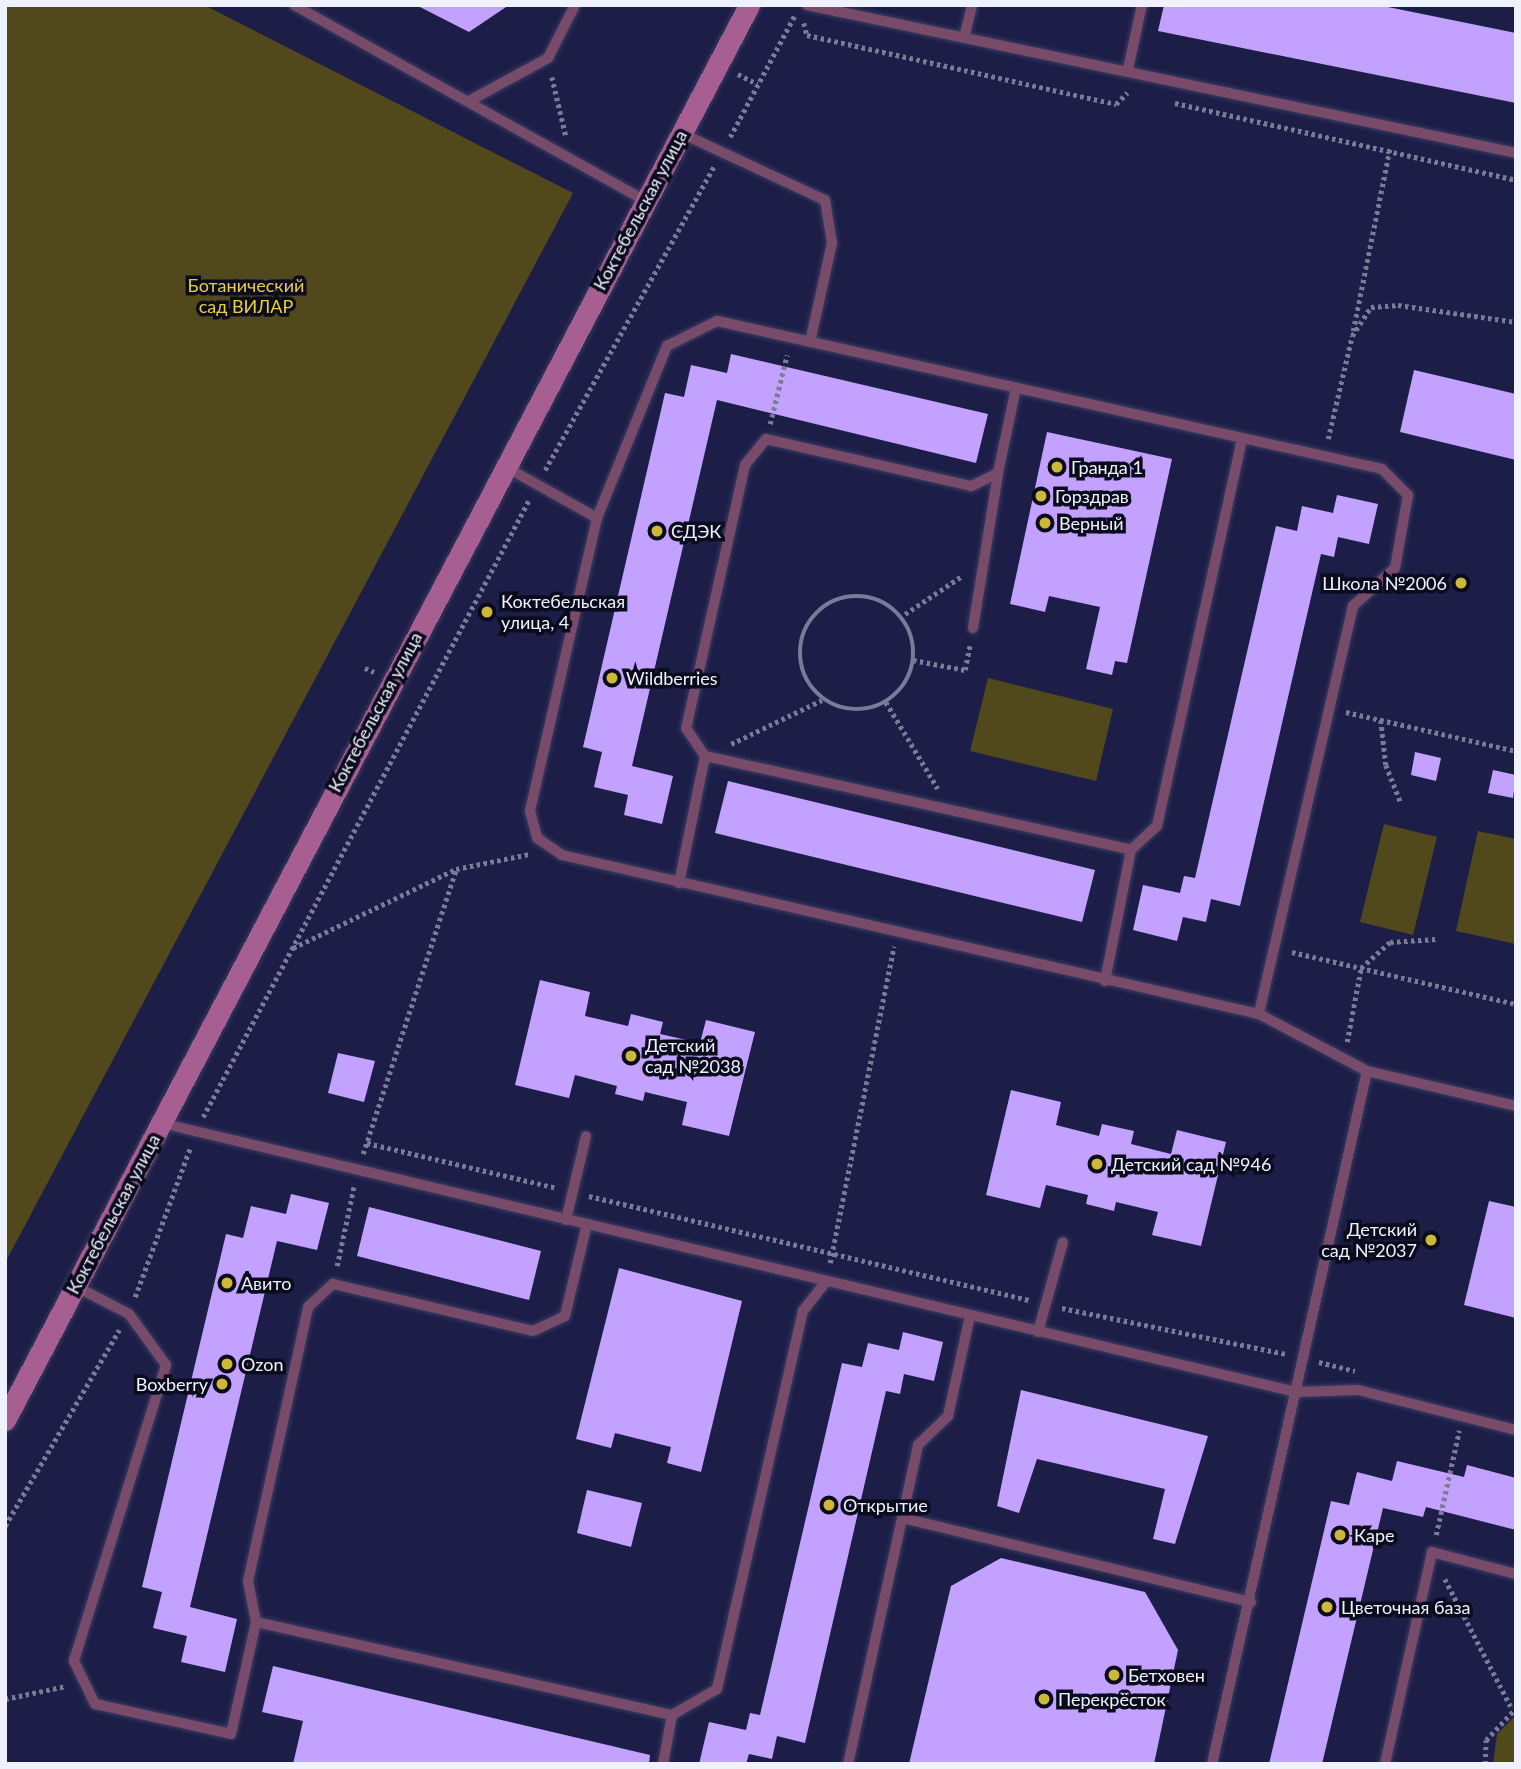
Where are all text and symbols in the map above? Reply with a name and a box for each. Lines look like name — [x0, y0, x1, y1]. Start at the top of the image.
street label: Коктебельская улица — [589, 126, 691, 294]
park label: Ботанический сад ВИЛАР — [188, 275, 304, 318]
place label: Гранда 1 — [1071, 456, 1143, 478]
marker: Гранда 1 — [1049, 459, 1065, 475]
place label: Горздрав — [1055, 485, 1129, 507]
marker: Горздрав — [1033, 488, 1049, 504]
place label: Верный — [1059, 512, 1124, 534]
marker: Верный — [1037, 515, 1053, 531]
place label: СДЭК — [671, 520, 721, 542]
marker: СДЭК — [649, 523, 665, 539]
place label: Школа №2006 — [1322, 572, 1447, 594]
marker: Школа №2006 — [1453, 575, 1469, 591]
place label: Коктебельская улица, 4 — [501, 591, 625, 634]
marker: Коктебельская улица, 4 — [479, 604, 495, 620]
street label: Коктебельская улица — [324, 628, 426, 796]
place label: Wildberries — [626, 667, 718, 689]
marker: Wildberries — [604, 670, 620, 686]
place label: Детский сад №2038 — [645, 1035, 741, 1078]
marker: Детский сад №2038 — [623, 1048, 639, 1064]
street label: Коктебельская улица — [62, 1130, 164, 1298]
place label: Детский сад №946 — [1111, 1153, 1271, 1175]
marker: Детский сад №946 — [1089, 1156, 1105, 1172]
place label: Детский сад №2037 — [1321, 1219, 1417, 1262]
marker: Детский сад №2037 — [1423, 1232, 1439, 1248]
place label: Авито — [241, 1272, 291, 1294]
marker: Авито — [219, 1275, 235, 1291]
place label: Ozon — [241, 1353, 283, 1375]
marker: Ozon — [219, 1356, 235, 1372]
place label: Boxberry — [136, 1373, 208, 1395]
marker: Boxberry — [214, 1376, 230, 1392]
place label: Открытие — [843, 1494, 928, 1516]
marker: Открытие — [821, 1497, 837, 1513]
place label: Каре — [1354, 1524, 1394, 1546]
marker: Каре — [1332, 1527, 1348, 1543]
place label: Цветочная база — [1341, 1596, 1470, 1618]
marker: Цветочная база — [1319, 1599, 1335, 1615]
place label: Бетховен — [1128, 1664, 1205, 1686]
marker: Бетховен — [1106, 1667, 1122, 1683]
place label: Перекрёсток — [1058, 1688, 1166, 1710]
marker: Перекрёсток — [1036, 1691, 1052, 1707]

